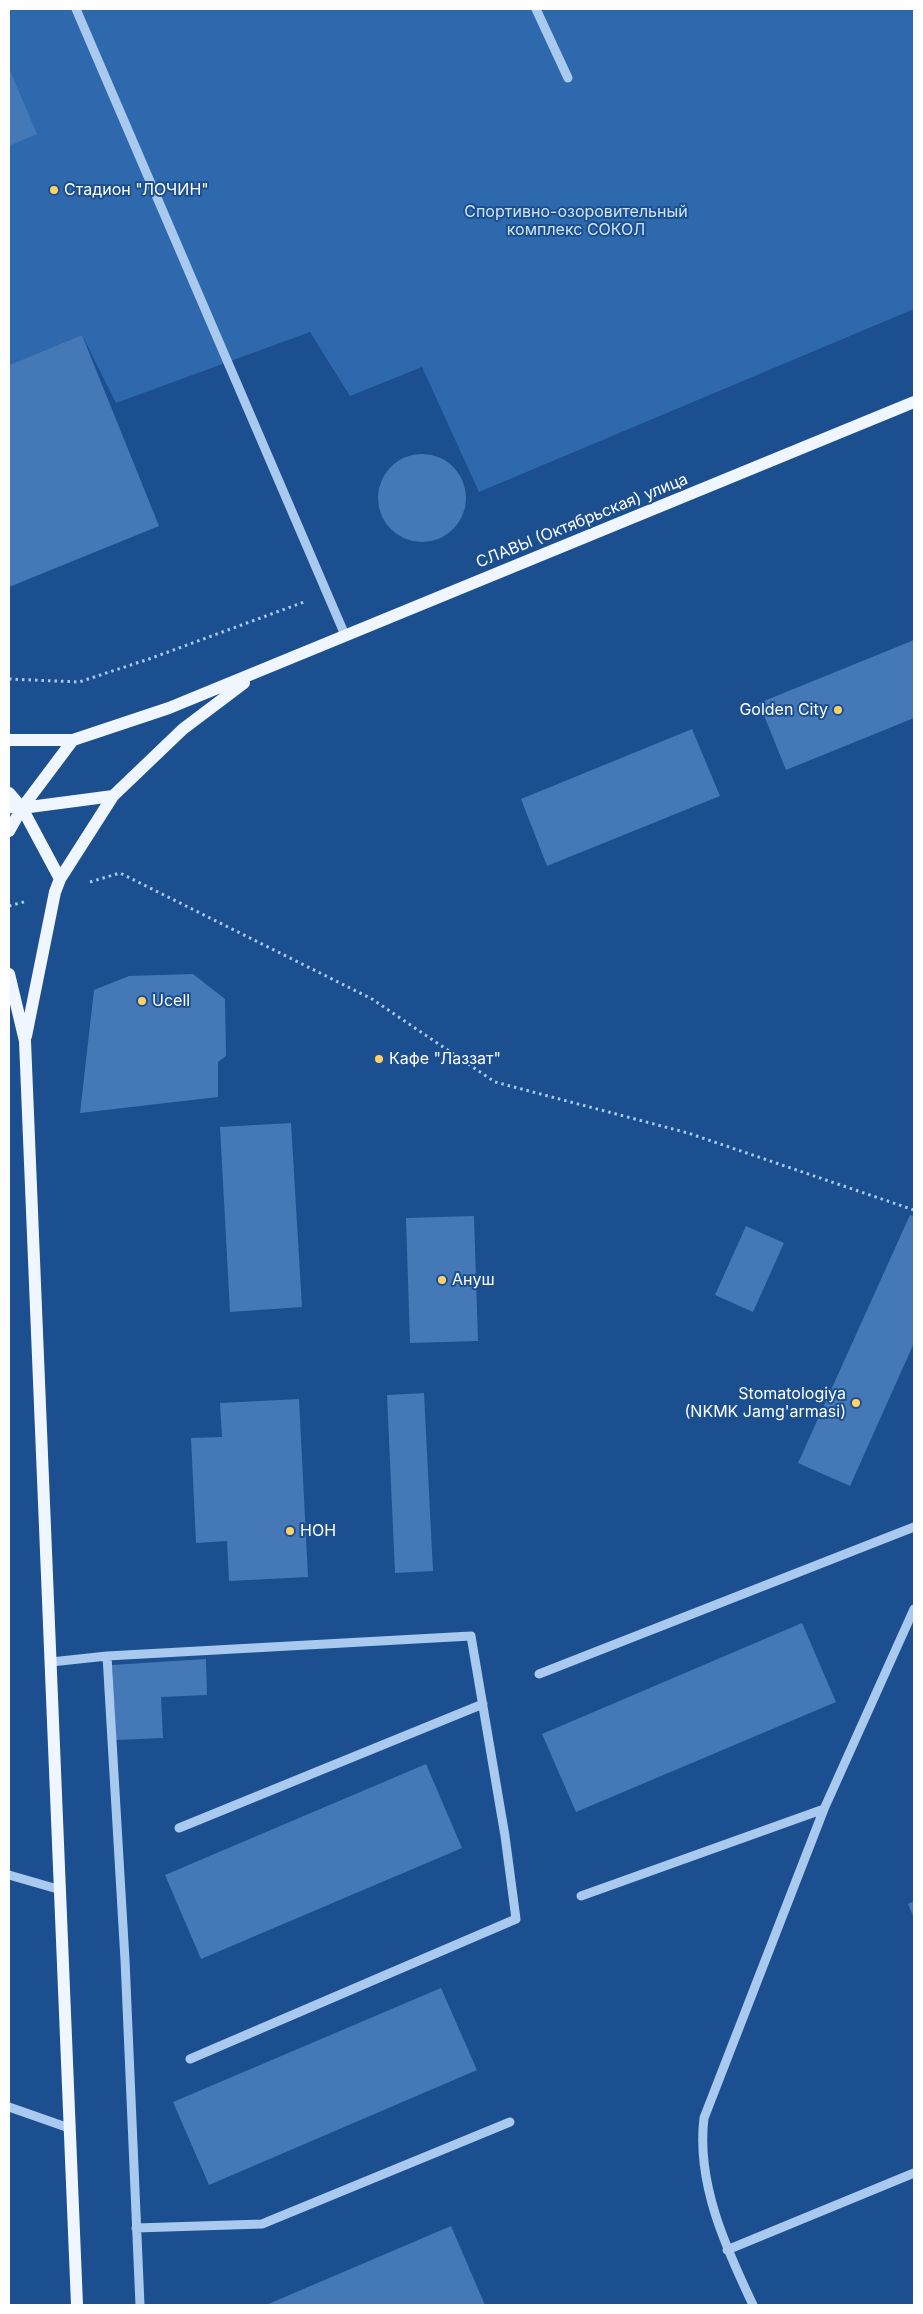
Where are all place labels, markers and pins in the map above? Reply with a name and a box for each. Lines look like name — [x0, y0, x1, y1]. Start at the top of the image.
place label: Стадион "ЛОЧИН" — [64, 180, 209, 200]
marker: Стадион "ЛОЧИН" — [48, 184, 60, 196]
place label: Golden City — [739, 700, 828, 720]
marker: Golden City — [832, 704, 844, 716]
place label: Ucell — [152, 991, 190, 1011]
marker: Ucell — [136, 995, 148, 1007]
place label: Кафе "Лаззат" — [389, 1049, 501, 1069]
marker: Кафе "Лаззат" — [373, 1053, 385, 1065]
place label: Ануш — [452, 1270, 495, 1290]
marker: Ануш — [436, 1274, 448, 1286]
place label: Stomatologiya (NKMK Jamg'armasi) — [684, 1384, 846, 1422]
marker: Stomatologiya (NKMK Jamg'armasi) — [850, 1397, 862, 1409]
place label: НОН — [300, 1521, 336, 1541]
marker: НОН — [284, 1525, 296, 1537]

